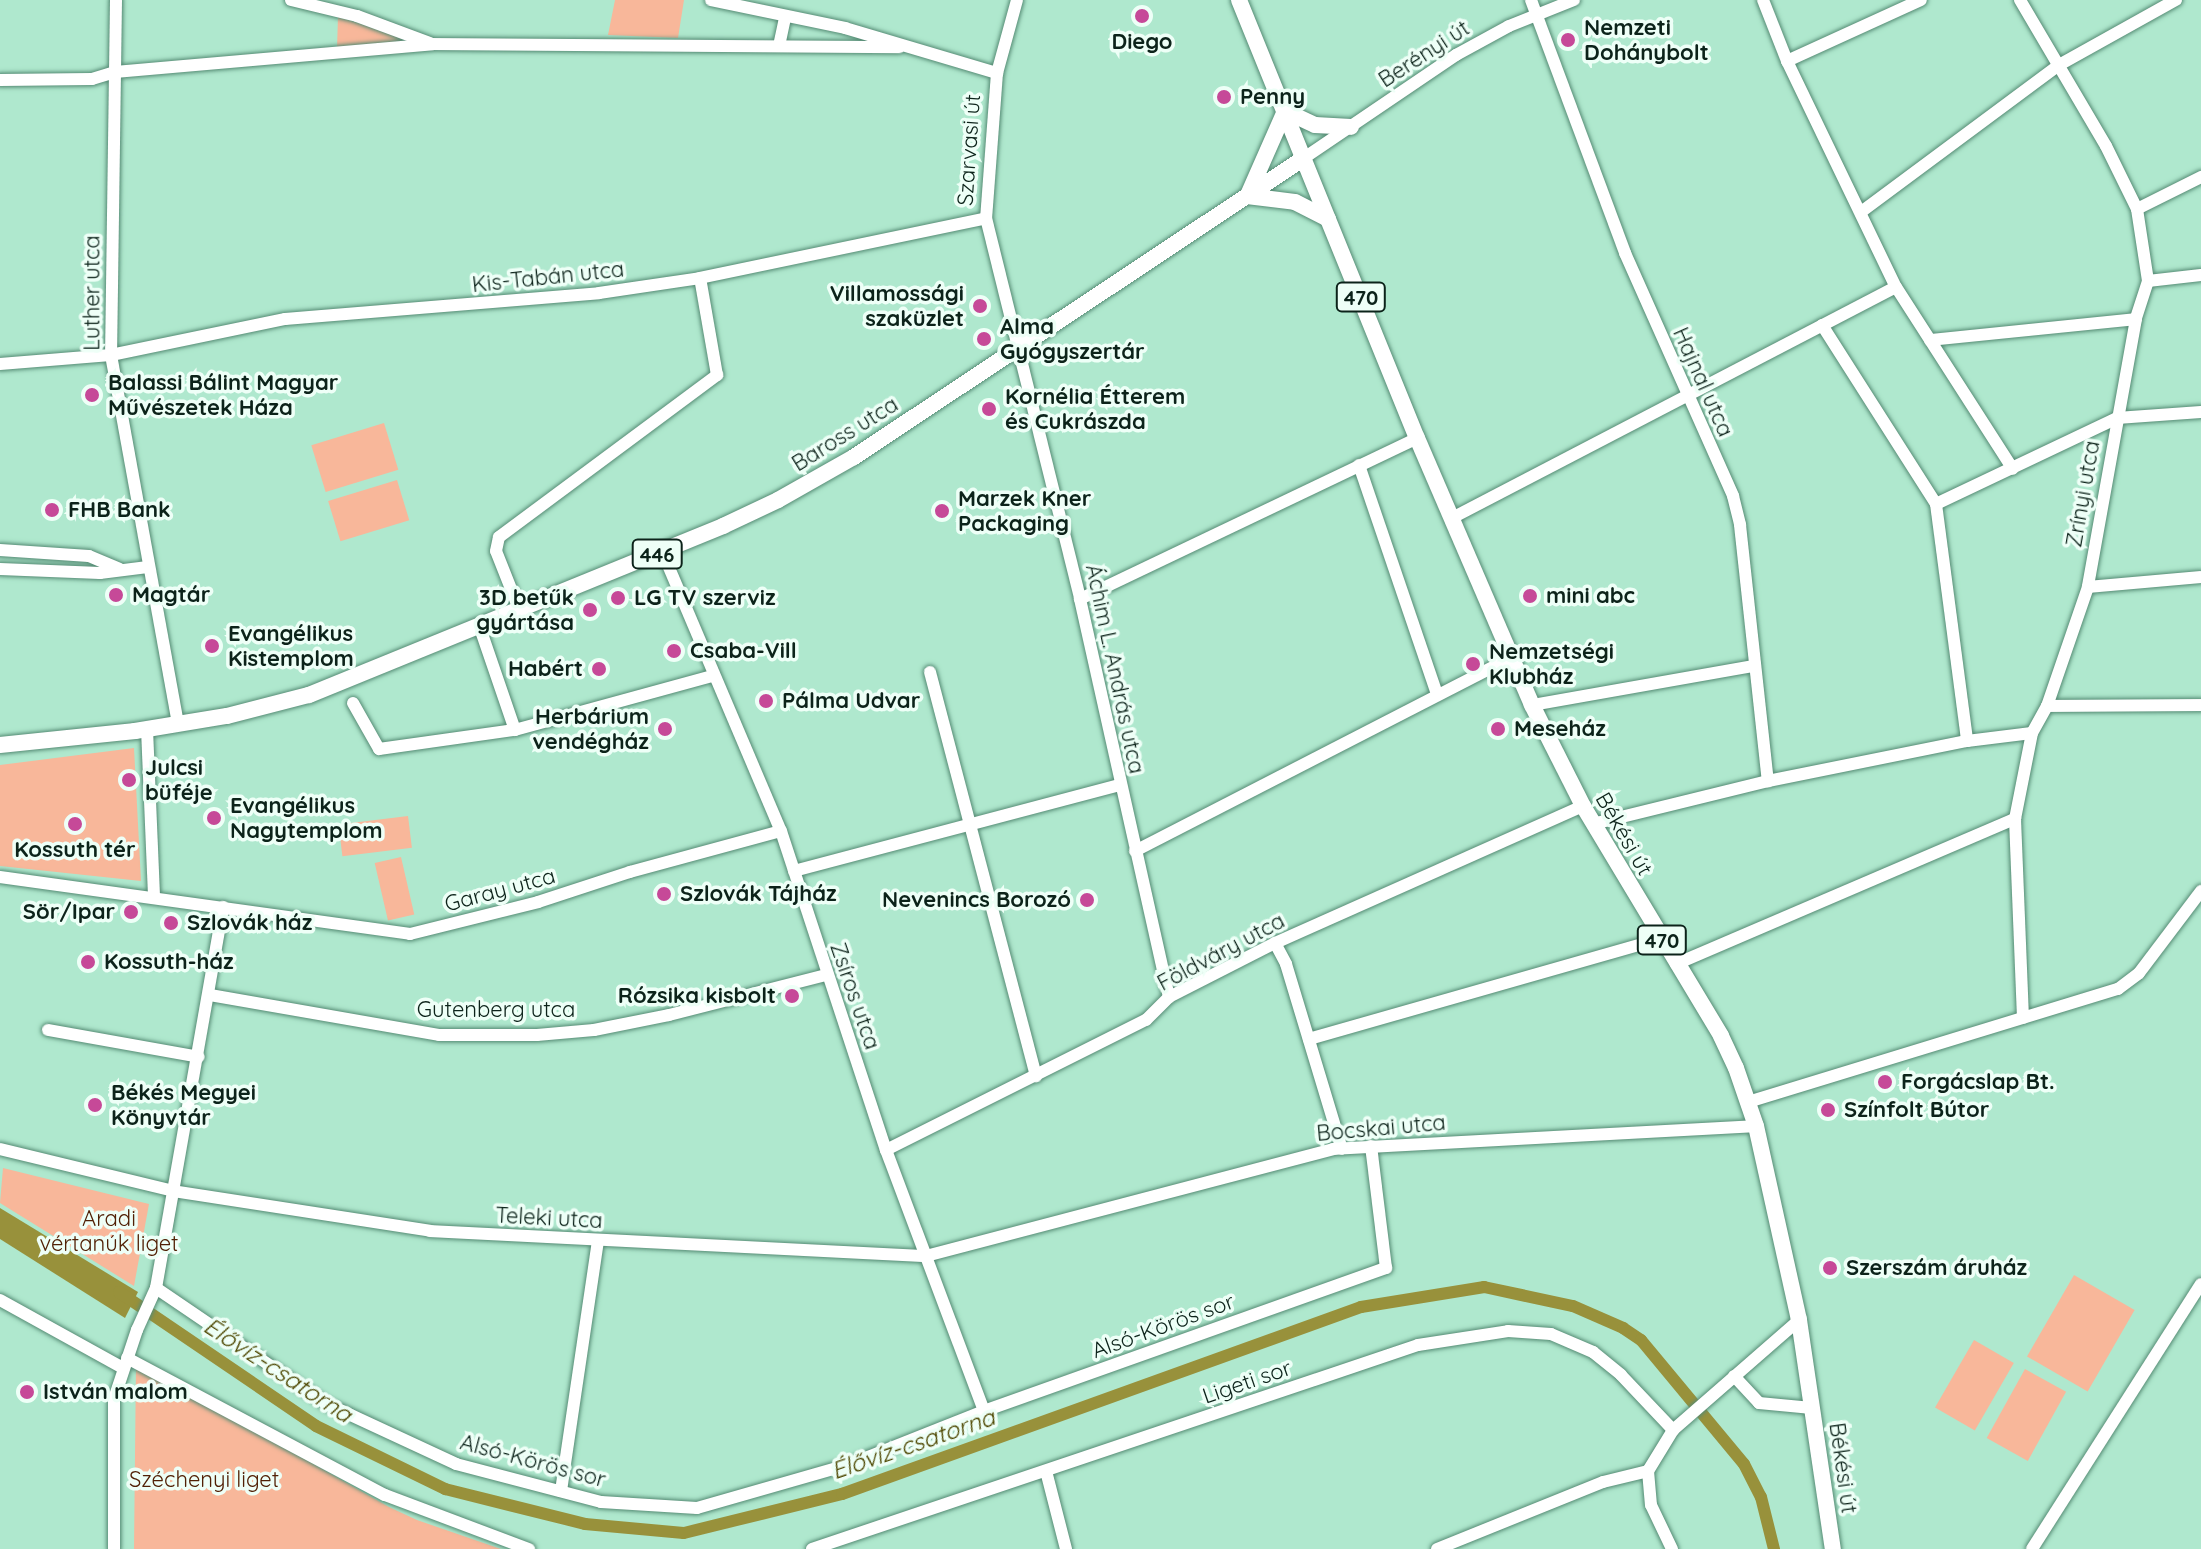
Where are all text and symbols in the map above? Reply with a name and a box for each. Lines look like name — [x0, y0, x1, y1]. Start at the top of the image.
marker: Diego — [1133, 7, 1151, 25]
place label: Nemzeti Dohánybolt — [1584, 14, 1709, 66]
street label: Berényi út — [1374, 15, 1474, 93]
place label: Diego — [1111, 29, 1173, 55]
marker: Nemzeti Dohánybolt — [1559, 31, 1577, 49]
place label: Penny — [1240, 84, 1305, 110]
marker: Penny — [1215, 88, 1233, 106]
street label: Szarvasi út — [952, 93, 986, 207]
street label: Luther utca — [79, 235, 105, 351]
street label: Kis-Tabán utca — [471, 256, 625, 298]
place label: Villamossági szaküzlet — [830, 280, 964, 332]
road number: 470 — [1335, 281, 1387, 313]
marker: Villamossági szaküzlet — [971, 297, 989, 315]
place label: Alma Gyógyszertár — [1000, 313, 1145, 364]
street label: Hajnal utca — [1667, 323, 1739, 441]
marker: Alma Gyógyszertár — [975, 330, 993, 348]
place label: Balassi Bálint Magyar Művészetek Háza — [108, 369, 338, 420]
place label: Kornélia Étterem és Cukrászda — [1005, 383, 1185, 434]
marker: Balassi Bálint Magyar Művészetek Háza — [83, 386, 101, 404]
street label: Baross utca — [787, 391, 903, 477]
marker: Kornélia Étterem és Cukrászda — [980, 400, 998, 418]
street label: Zrínyi utca — [2061, 439, 2105, 549]
place label: Marzek Kner Packaging — [958, 485, 1091, 536]
place label: FHB Bank — [68, 497, 171, 523]
marker: FHB Bank — [43, 501, 61, 519]
marker: Marzek Kner Packaging — [933, 502, 951, 520]
road number: 446 — [631, 538, 683, 570]
street label: Áchim L. András utca — [1080, 562, 1150, 776]
place label: Magtár — [132, 582, 210, 608]
place label: mini abc — [1546, 583, 1635, 609]
place label: 3D betűk gyártása — [476, 584, 574, 636]
place label: LG TV szerviz — [634, 585, 776, 611]
marker: Magtár — [107, 586, 125, 604]
marker: mini abc — [1521, 587, 1539, 605]
marker: LG TV szerviz — [609, 589, 627, 607]
marker: 3D betűk gyártása — [581, 601, 599, 619]
place label: Evangélikus Kistemplom — [228, 620, 354, 672]
marker: Evangélikus Kistemplom — [203, 637, 221, 655]
place label: Csaba-Vill — [690, 638, 797, 664]
place label: Nemzetségi Klubház — [1489, 638, 1614, 690]
marker: Csaba-Vill — [665, 642, 683, 660]
marker: Nemzetségi Klubház — [1464, 655, 1482, 673]
place label: Habért — [508, 656, 583, 682]
marker: Habért — [590, 660, 608, 678]
place label: Pálma Udvar — [782, 688, 920, 714]
marker: Pálma Udvar — [757, 692, 775, 710]
place label: Herbárium vendégház — [533, 703, 649, 754]
place label: Meseház — [1514, 716, 1606, 742]
marker: Herbárium vendégház — [656, 720, 674, 738]
marker: Meseház — [1489, 720, 1507, 738]
place label: Julcsi büféje — [145, 754, 213, 806]
marker: Julcsi büféje — [120, 771, 138, 789]
street label: Békési út — [1590, 788, 1658, 880]
place label: Evangélikus Nagytemplom — [230, 792, 383, 844]
marker: Evangélikus Nagytemplom — [205, 809, 223, 827]
marker: Kossuth tér — [66, 815, 84, 833]
place label: Kossuth tér — [14, 837, 136, 863]
street label: Garay utca — [442, 863, 558, 917]
place label: Szlovák Tájház — [680, 881, 837, 907]
marker: Szlovák Tájház — [655, 885, 673, 903]
place label: Nevenincs Borozó — [882, 887, 1071, 913]
marker: Nevenincs Borozó — [1078, 891, 1096, 909]
place label: Sör/Ipar — [23, 899, 115, 925]
marker: Sör/Ipar — [122, 903, 140, 921]
street label: Földváry utca — [1153, 907, 1289, 997]
place label: Szlovák ház — [187, 910, 312, 936]
marker: Szlovák ház — [162, 914, 180, 932]
road number: 470 — [1636, 924, 1688, 956]
street label: Zsíros utca — [824, 939, 886, 1053]
place label: Kossuth-ház — [104, 949, 234, 975]
marker: Kossuth-ház — [79, 953, 97, 971]
place label: Rózsika kisbolt — [618, 983, 776, 1009]
marker: Rózsika kisbolt — [783, 987, 801, 1005]
street label: Gutenberg utca — [417, 997, 575, 1023]
place label: Forgácslap Bt. — [1901, 1069, 2054, 1095]
marker: Forgácslap Bt. — [1876, 1073, 1894, 1091]
place label: Békés Megyei Könyvtár — [111, 1079, 256, 1130]
marker: Békés Megyei Könyvtár — [86, 1096, 104, 1114]
place label: Színfolt Bútor — [1844, 1097, 1989, 1123]
marker: Színfolt Bútor — [1819, 1101, 1837, 1119]
street label: Bocskai utca — [1315, 1109, 1447, 1147]
street label: Teleki utca — [495, 1202, 603, 1234]
park label: Aradi vértanúk liget — [39, 1205, 179, 1256]
place label: Szerszám áruház — [1846, 1255, 2027, 1281]
marker: Szerszám áruház — [1821, 1259, 1839, 1277]
street label: Alsó-Körös sor — [1088, 1288, 1238, 1364]
water label: Élővíz-csatorna — [199, 1311, 357, 1429]
street label: Ligeti sor — [1199, 1354, 1295, 1410]
place label: István malom — [43, 1379, 188, 1405]
marker: István malom — [18, 1383, 36, 1401]
water label: Élővíz-csatorna — [828, 1403, 998, 1485]
street label: Békési út — [1824, 1421, 1862, 1515]
street label: Alsó-Körös sor — [457, 1429, 609, 1493]
park label: Széchenyi liget — [129, 1467, 279, 1493]

